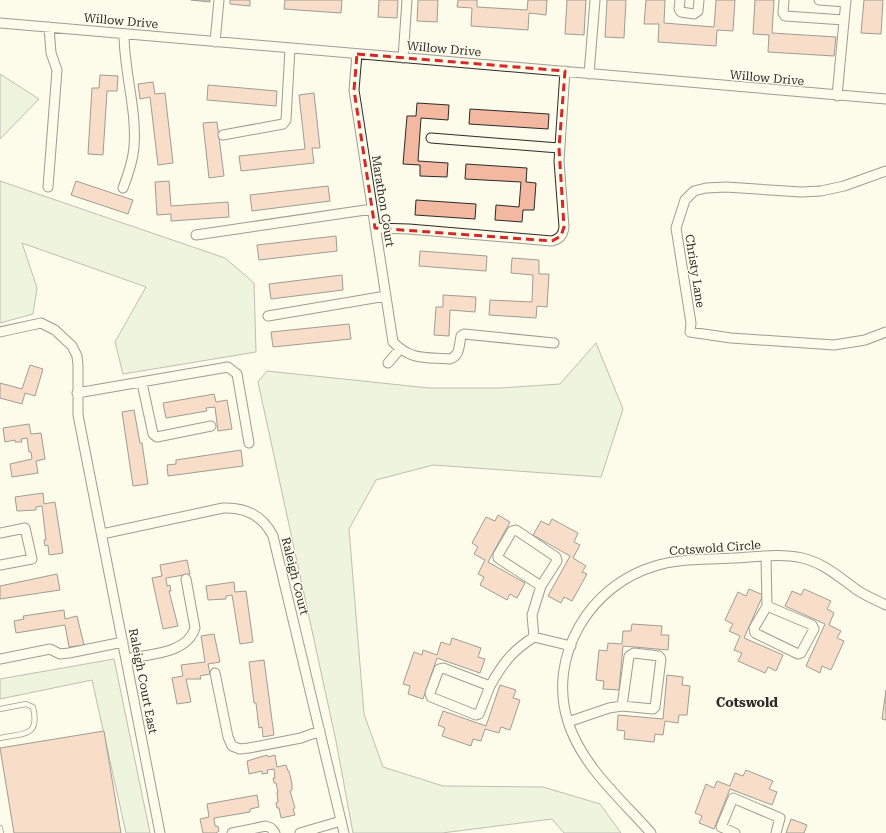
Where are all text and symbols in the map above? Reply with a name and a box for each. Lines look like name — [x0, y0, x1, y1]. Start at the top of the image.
street label: Willow Drive — [83, 11, 159, 31]
street label: Willow Drive — [406, 39, 482, 59]
street label: Willow Drive — [729, 68, 805, 88]
street label: Marathon Court — [369, 154, 397, 248]
street label: Christy Lane — [682, 233, 708, 309]
street label: Raleigh Court — [279, 536, 312, 617]
street label: Cotswold Circle — [669, 538, 762, 558]
street label: Raleigh Court East — [126, 627, 160, 735]
district label: Cotswold — [716, 695, 778, 710]

